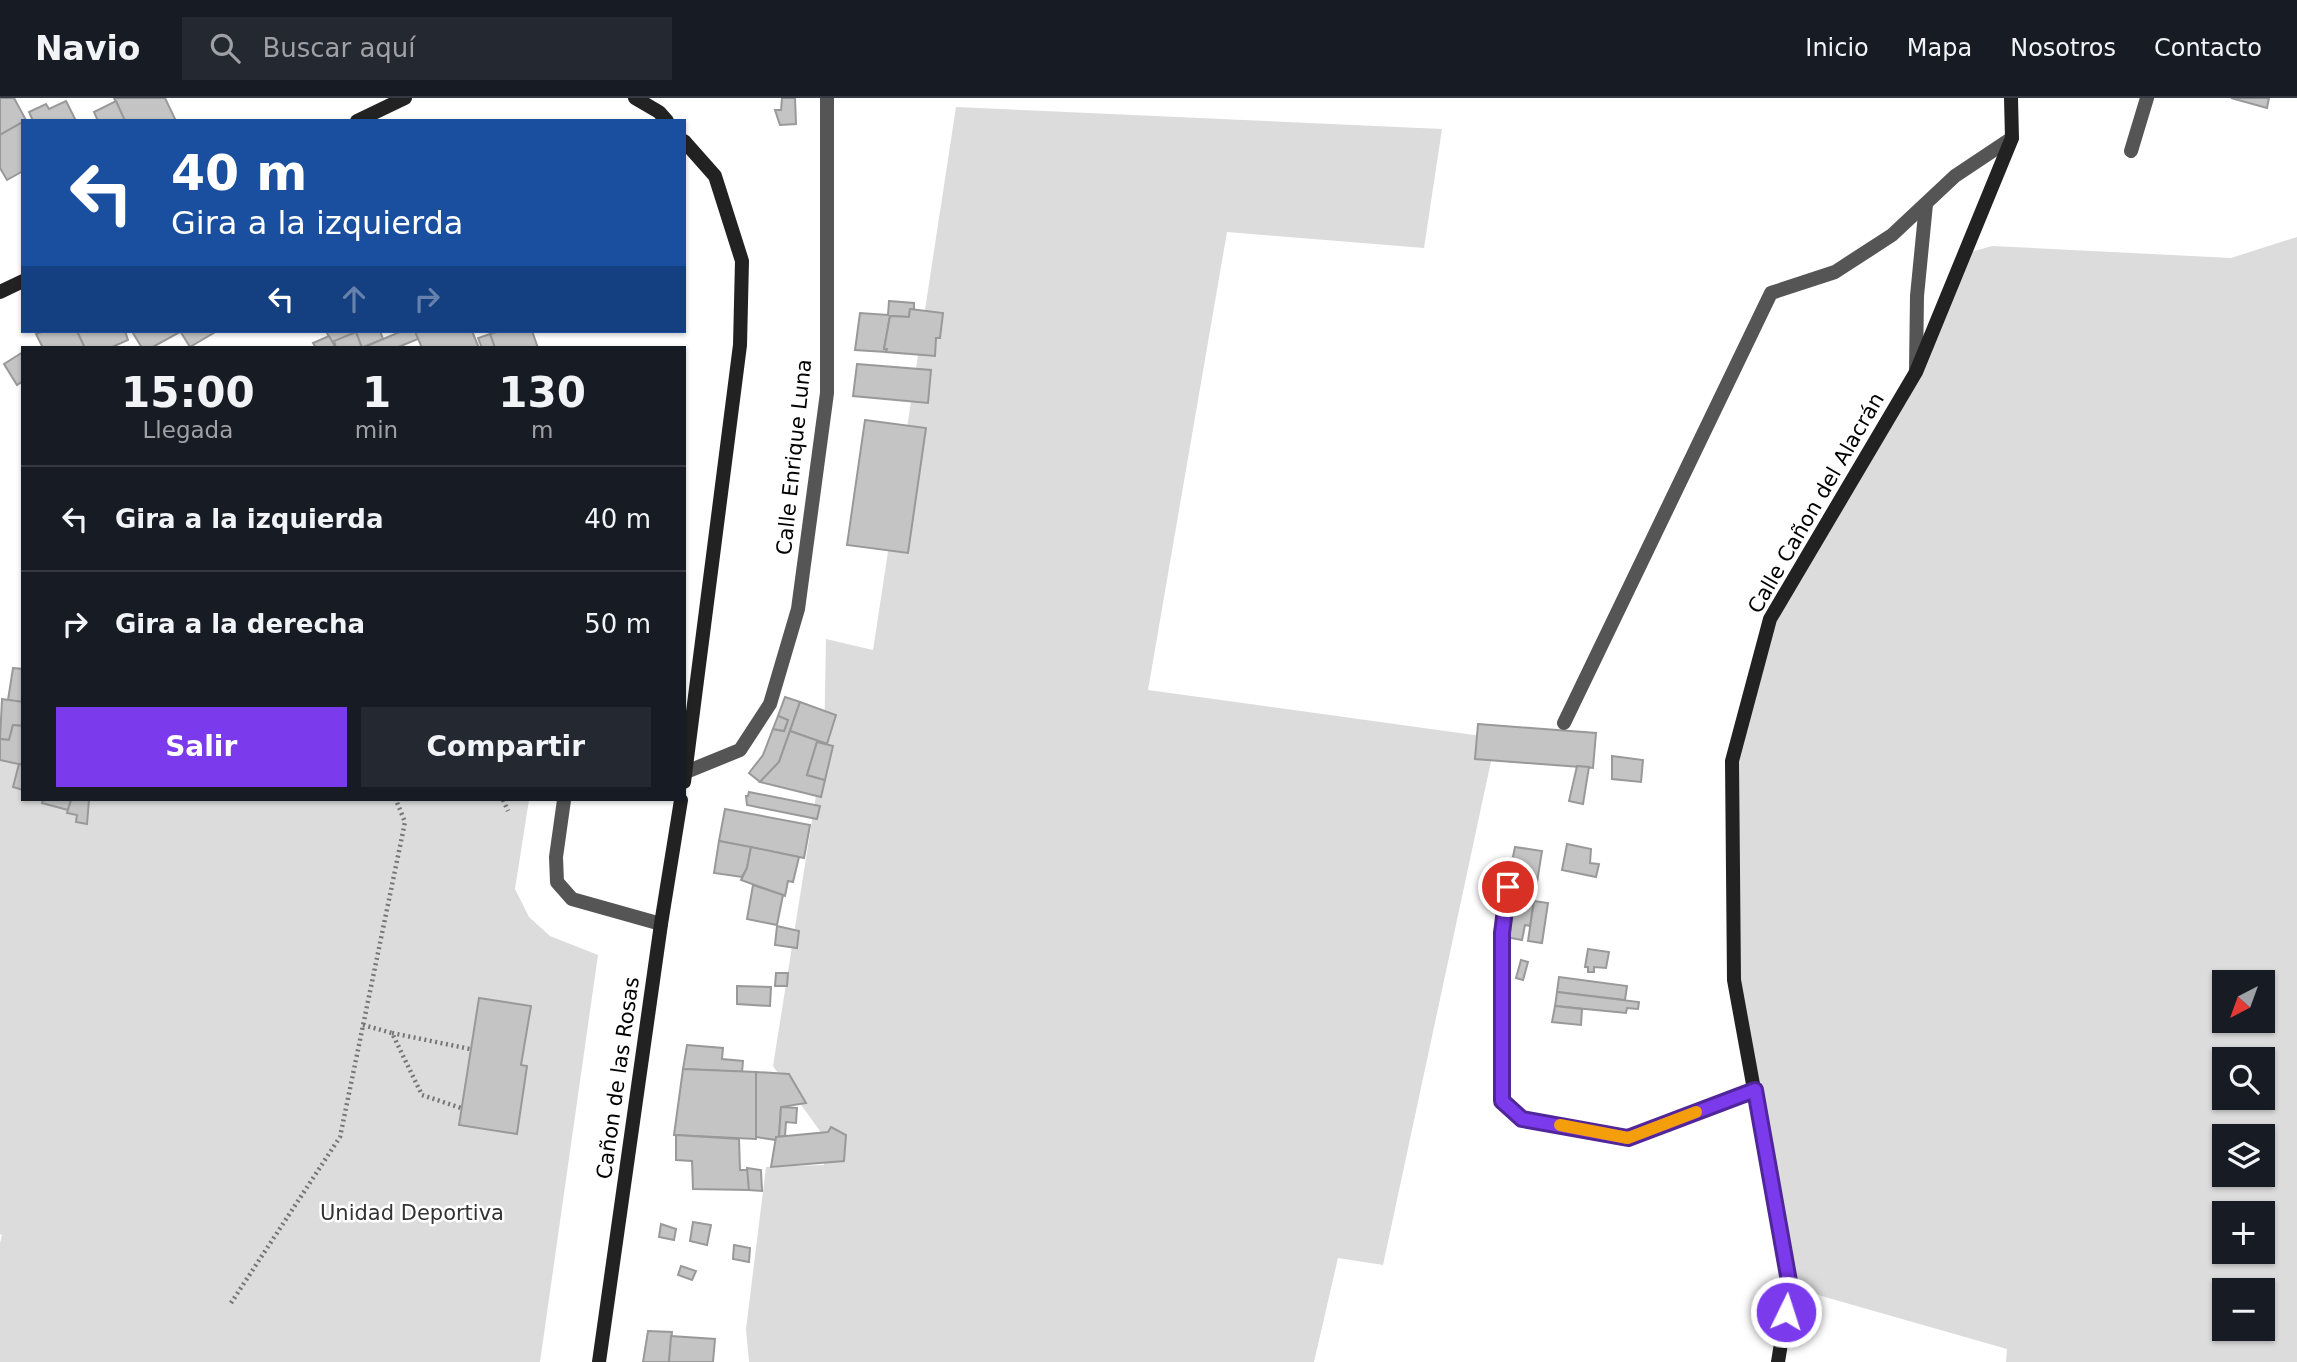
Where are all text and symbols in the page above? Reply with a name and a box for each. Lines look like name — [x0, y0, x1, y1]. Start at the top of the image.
search box — [182, 17, 672, 80]
text: Navio — [35, 29, 140, 68]
icon: search — [206, 29, 244, 67]
text: Buscar aquí — [262, 33, 416, 63]
text: Inicio — [1805, 34, 1869, 62]
text: Mapa — [1907, 34, 1972, 62]
text: Nosotros — [2010, 34, 2116, 62]
text: Contacto — [2154, 34, 2262, 62]
text: 40 m — [171, 145, 307, 202]
icon: left — [56, 147, 147, 238]
text: Gira a la izquierda — [171, 204, 463, 242]
icon: left — [262, 280, 300, 318]
icon: ahead — [335, 280, 373, 318]
icon: right — [408, 280, 446, 318]
street label: Calle Enrique Luna — [772, 358, 816, 556]
text: 15:00 — [121, 368, 255, 417]
text: 1 — [362, 368, 391, 417]
text: 130 — [498, 368, 586, 417]
street label: Calle Cañon del Alacrán — [1743, 388, 1889, 618]
text: Llegada — [143, 417, 233, 443]
text: min — [355, 417, 398, 443]
text: m — [531, 417, 553, 443]
icon: left — [56, 500, 94, 538]
text: Gira a la izquierda — [115, 504, 383, 534]
text: 40 m — [584, 504, 651, 534]
icon: right — [56, 605, 94, 643]
text: Gira a la derecha — [115, 609, 365, 639]
text: 50 m — [584, 609, 651, 639]
button: Salir — [56, 707, 347, 787]
button: Compartir — [361, 707, 651, 787]
pin — [1478, 857, 1538, 917]
icon: arrive — [1489, 868, 1527, 906]
north arrow — [2212, 970, 2275, 1032]
map controls — [2212, 970, 2275, 1341]
street label: Cañon de las Rosas — [592, 975, 644, 1181]
button: search — [2212, 1047, 2275, 1110]
button: layers — [2212, 1124, 2275, 1187]
park label: Unidad Deportiva — [320, 1201, 504, 1225]
button: + — [2212, 1201, 2275, 1264]
position arrow — [1749, 1275, 1823, 1349]
button: − — [2212, 1278, 2275, 1341]

